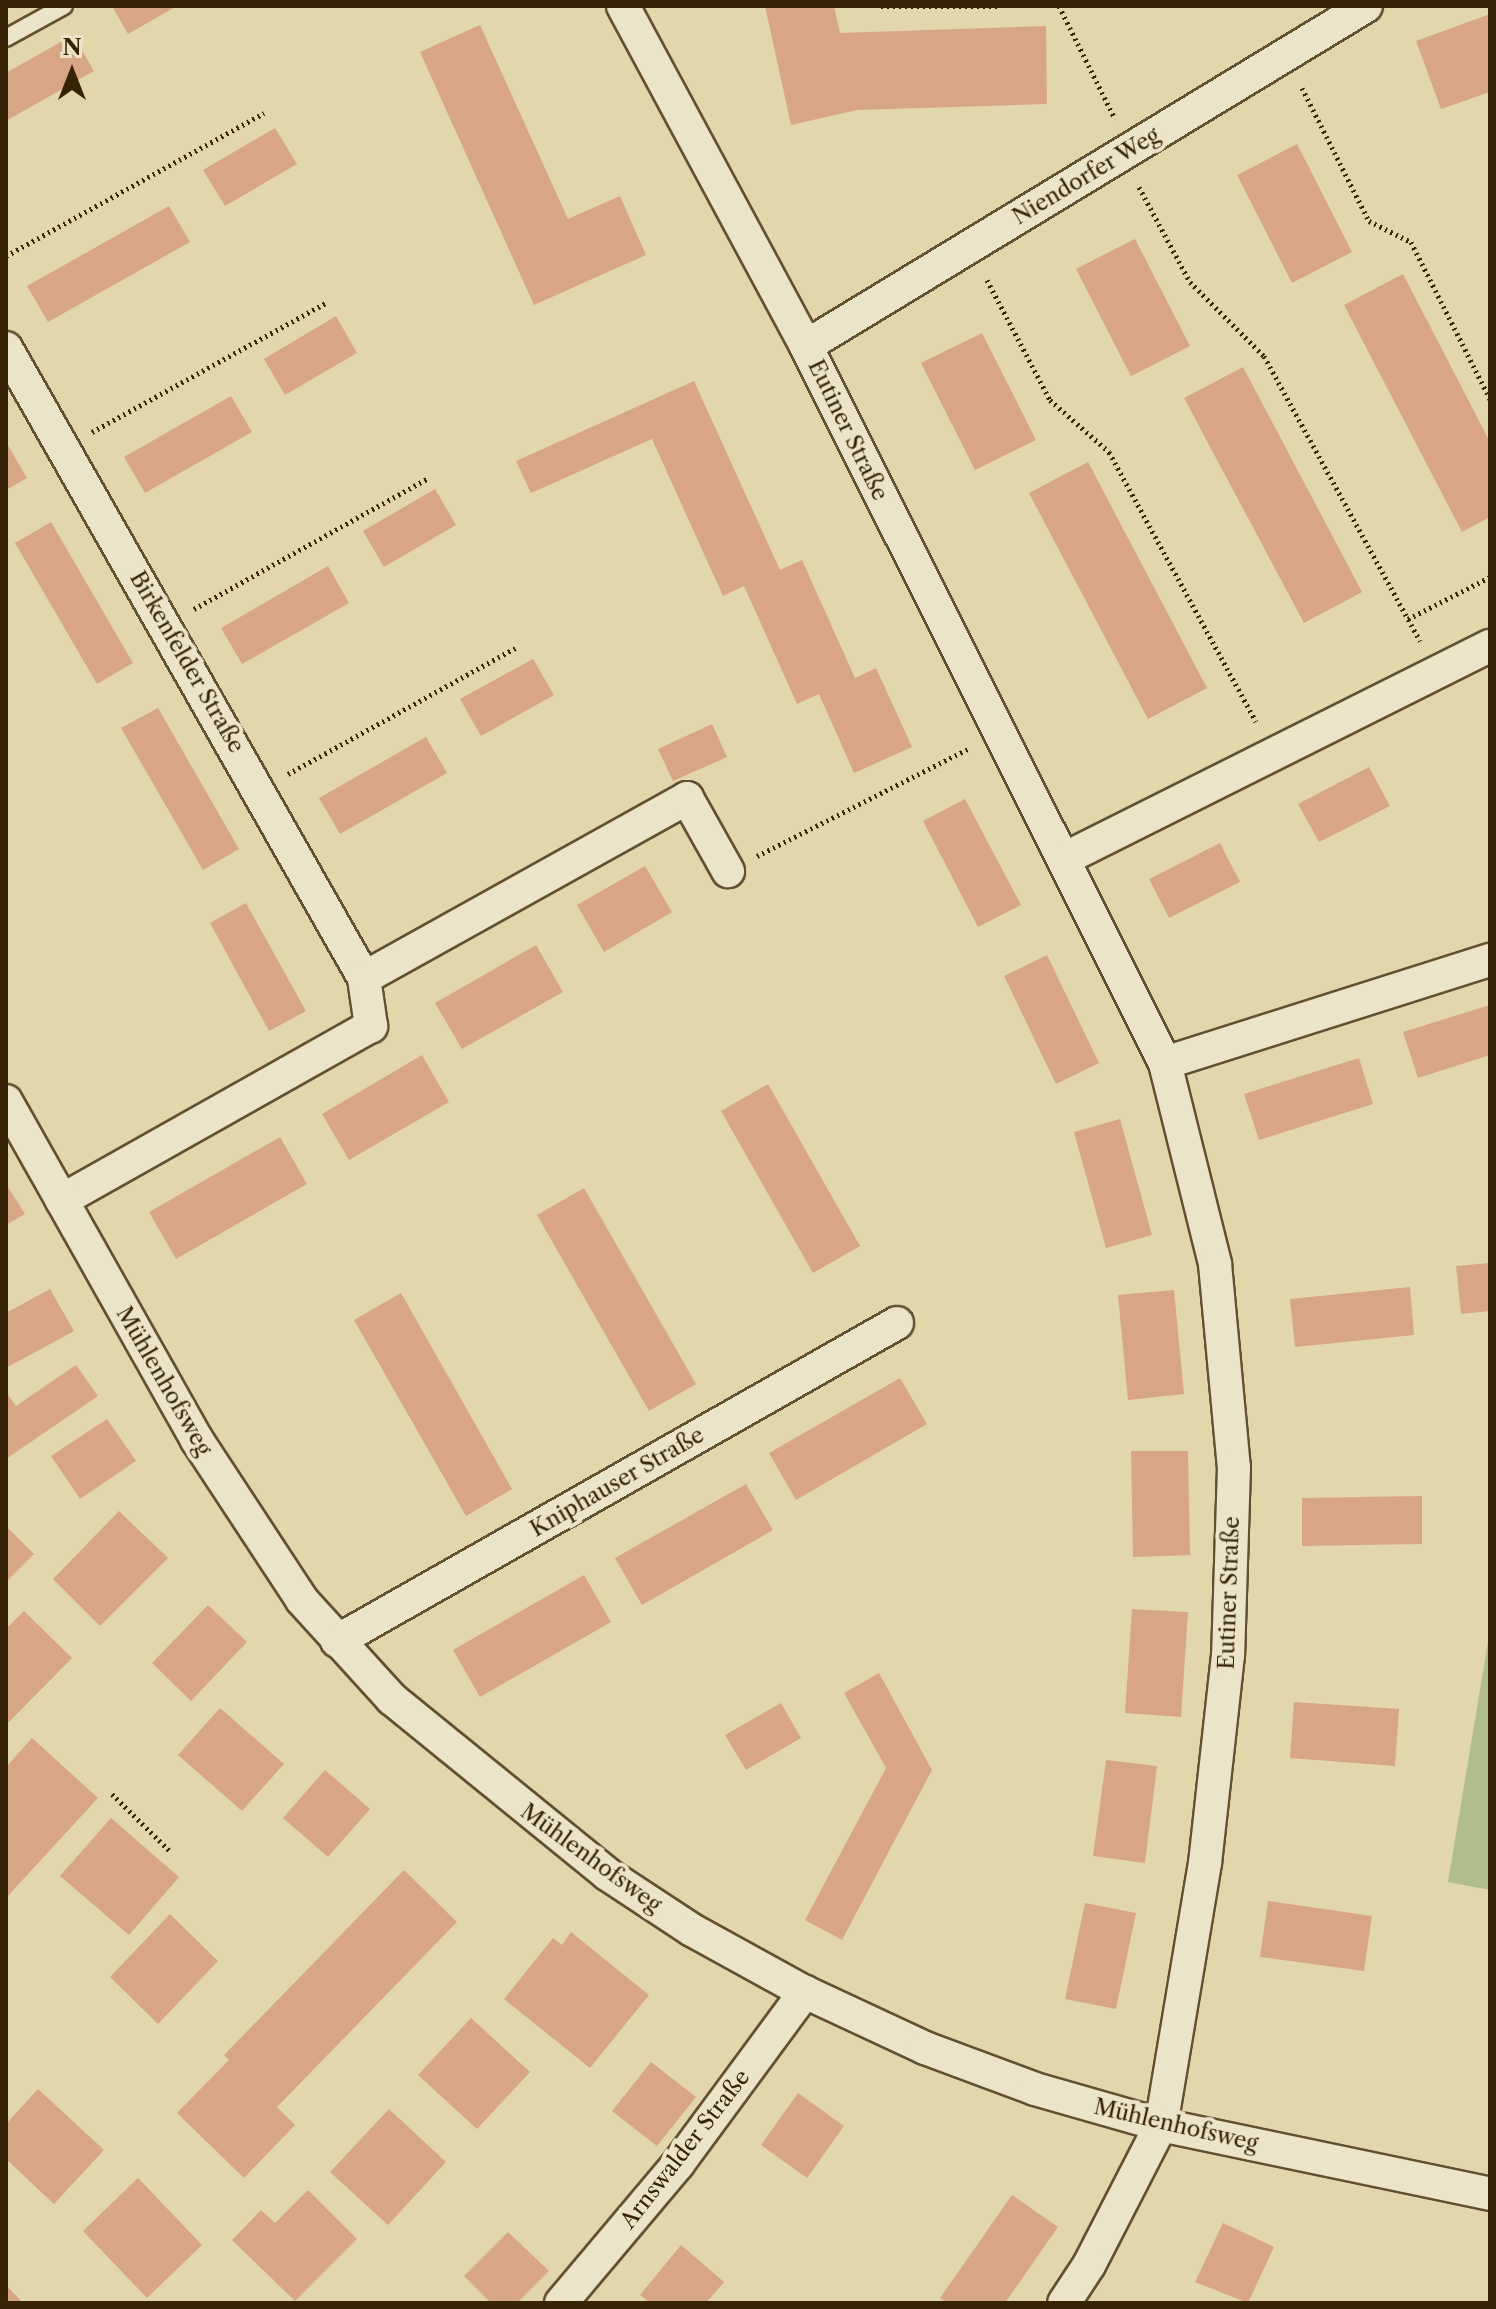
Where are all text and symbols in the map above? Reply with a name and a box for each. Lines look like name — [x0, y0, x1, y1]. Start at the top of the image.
north arrow — [32, 32, 112, 112]
text: N — [62, 34, 82, 61]
street label: Niendorfer Weg — [1007, 121, 1165, 231]
street label: Eutiner Straße — [802, 355, 894, 505]
street label: Birkenfelder Straße — [124, 566, 250, 758]
street label: Mühlenhofsweg — [111, 1302, 217, 1460]
street label: Kniphauser Straße — [525, 1421, 709, 1543]
street label: Eutiner Straße — [1213, 1516, 1245, 1670]
street label: Mühlenhofsweg — [515, 1798, 667, 1918]
street label: Arnswalder Straße — [615, 2064, 755, 2234]
street label: Mühlenhofsweg — [1091, 2093, 1261, 2157]

